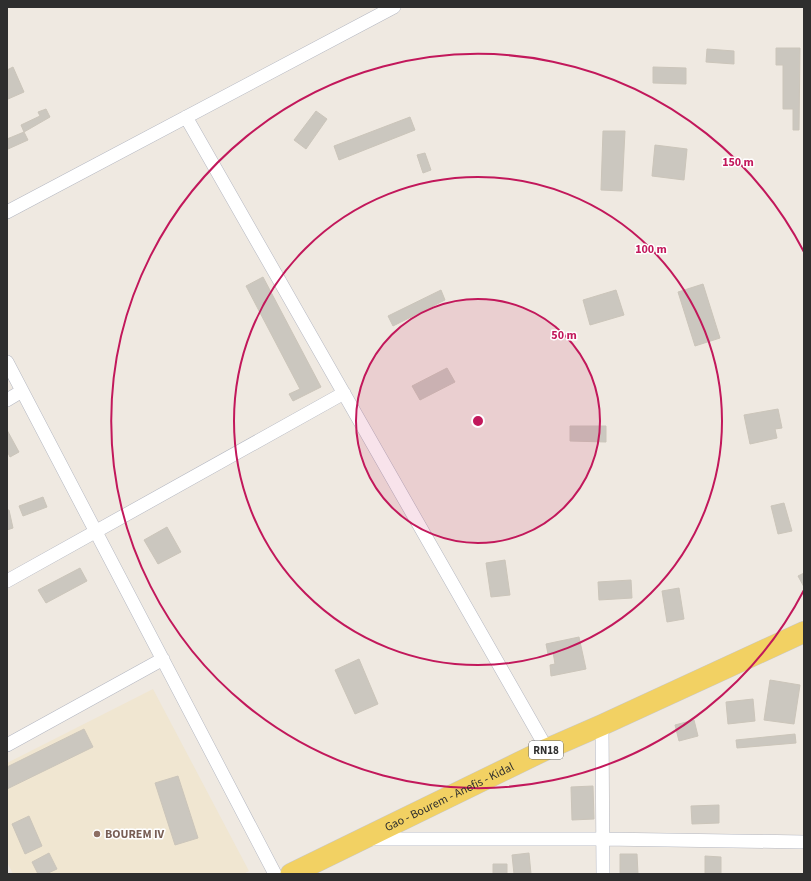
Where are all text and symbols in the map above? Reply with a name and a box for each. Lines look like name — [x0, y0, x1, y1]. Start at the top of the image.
text: 150 m — [722, 154, 754, 171]
text: 100 m — [635, 241, 667, 258]
text: 50 m — [551, 327, 577, 344]
centre of rings — [471, 414, 485, 428]
road number: RN18 — [529, 741, 563, 759]
street label: Gao - Bourem - Anefis - Kidal — [382, 758, 517, 836]
place label: BOUREM IV — [105, 826, 165, 843]
marker: BOUREM IV — [92, 829, 102, 839]

